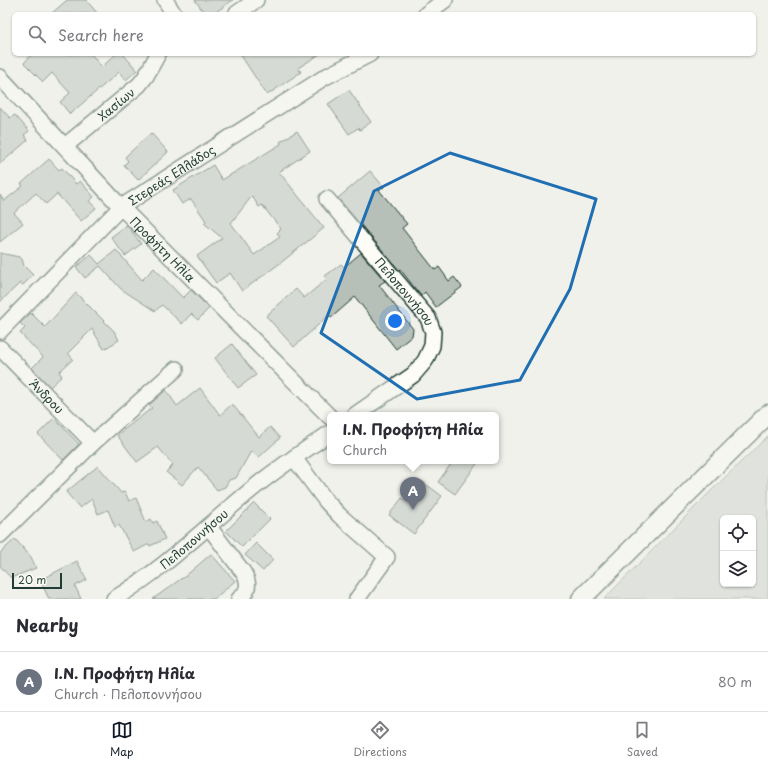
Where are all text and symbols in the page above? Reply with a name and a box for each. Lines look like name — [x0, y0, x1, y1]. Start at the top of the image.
search box — [12, 12, 756, 56]
icon: search — [26, 23, 48, 45]
text: Search here — [58, 23, 144, 46]
street label: Χασίων — [93, 83, 139, 125]
street label: Στερεάς Ελλάδος — [124, 140, 218, 209]
street label: Προφήτη Ηλία — [126, 212, 200, 286]
street label: Πελοποννήσου — [371, 253, 439, 328]
your location — [385, 311, 405, 331]
street label: Άνδρου — [26, 374, 68, 417]
popup — [327, 412, 499, 464]
text: Ι.Ν. Προφήτη Ηλία — [342, 417, 484, 440]
text: Church — [342, 440, 387, 459]
pin: A — [400, 477, 426, 510]
street label: Πελοποννήσου — [156, 504, 232, 573]
map controls — [720, 515, 756, 587]
button: locate — [720, 515, 756, 551]
button: layers — [720, 551, 756, 587]
scale bar — [12, 571, 62, 590]
text: 20 m — [18, 571, 46, 588]
text: Nearby — [16, 612, 78, 638]
text: Ι.Ν. Προφήτη Ηλία — [54, 661, 195, 684]
text: A — [24, 672, 34, 691]
text: 80 m — [718, 672, 752, 691]
text: Church · Πελοποννήσου — [54, 684, 202, 703]
tab: Map — [110, 719, 133, 760]
tab: Directions — [353, 719, 407, 760]
tab: Saved — [627, 719, 658, 760]

